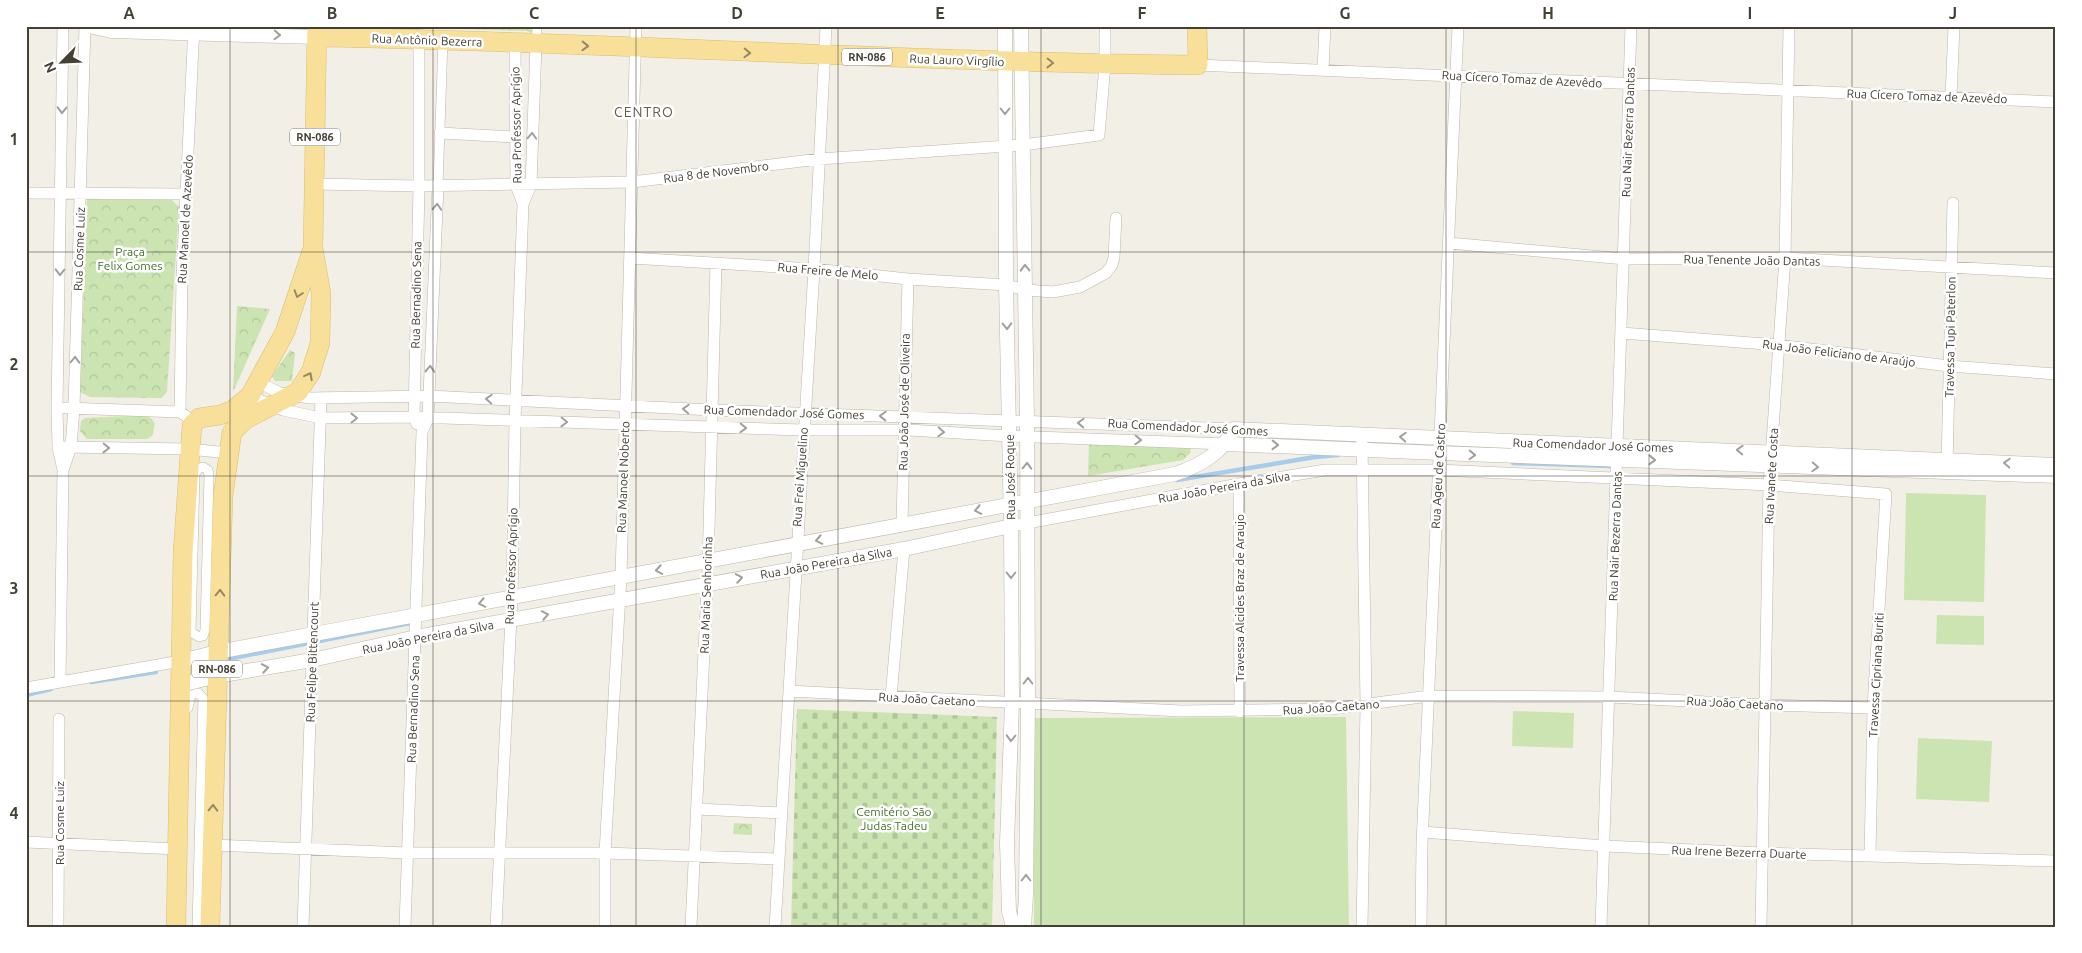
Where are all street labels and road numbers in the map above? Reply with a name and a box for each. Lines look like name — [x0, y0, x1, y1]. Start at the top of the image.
street label: Rua Antônio Bezerra — [371, 32, 483, 48]
road number: RN-086 — [842, 48, 892, 66]
street label: Rua Lauro Virgílio — [909, 52, 1005, 68]
street label: Rua Professor Aprígio — [508, 66, 524, 184]
street label: Rua Nair Bezerra Dantas — [1619, 67, 1637, 197]
street label: Rua Cícero Tomaz de Azevêdo — [1441, 68, 1603, 90]
street label: Rua Cícero Tomaz de Azevêdo — [1846, 87, 2008, 105]
road number: RN-086 — [290, 128, 340, 146]
street label: Rua Manoel de Azevêdo — [175, 154, 195, 284]
street label: Rua 8 de Novembro — [663, 159, 769, 185]
street label: Rua Cosme Luiz — [71, 206, 87, 291]
street label: Rua Bernadino Sena — [409, 241, 423, 349]
street label: Rua Tenente João Dantas — [1684, 252, 1820, 268]
street label: Rua Freire de Melo — [777, 260, 879, 282]
street label: Travessa Tupi Paterlon — [1942, 277, 1958, 397]
street label: Rua João José de Oliveira — [896, 333, 912, 471]
street label: Rua João Feliciano de Araújo — [1762, 337, 1916, 369]
street label: Rua Comendador José Gomes — [704, 403, 864, 421]
street label: Rua Comendador José Gomes — [1107, 416, 1269, 438]
street label: Rua Manoel Noberto — [615, 421, 631, 533]
street label: Rua Ageu de Castro — [1429, 423, 1447, 529]
street label: Rua Frei Miguelino — [790, 427, 810, 527]
street label: Rua Ivanete Costa — [1762, 428, 1780, 524]
street label: Rua José Roque — [1003, 434, 1017, 520]
street label: Rua Comendador José Gomes — [1513, 436, 1673, 454]
street label: Rua João Pereira da Silva — [1157, 469, 1291, 505]
street label: Rua Nair Bezerra Dantas — [1606, 471, 1624, 601]
street label: Rua Professor Aprígio — [502, 507, 520, 625]
street label: Travessa Alcides Braz de Araujo — [1233, 514, 1246, 682]
street label: Rua Maria Senhorinha — [697, 536, 715, 654]
street label: Rua João Pereira da Silva — [759, 545, 893, 581]
street label: Rua Felipe Bittencourt — [303, 601, 321, 723]
street label: Travessa Cipriana Buriti — [1866, 612, 1886, 738]
street label: Rua João Pereira da Silva — [361, 618, 495, 656]
street label: Rua Bernadino Sena — [405, 655, 421, 763]
road number: RN-086 — [192, 661, 242, 678]
street label: Rua João Caetano — [878, 690, 976, 708]
street label: Rua João Caetano — [1686, 694, 1784, 712]
street label: Rua João Caetano — [1282, 697, 1380, 717]
street label: Rua Cosme Luiz — [53, 781, 66, 865]
street label: Rua Irene Bezerra Duarte — [1671, 843, 1807, 861]

